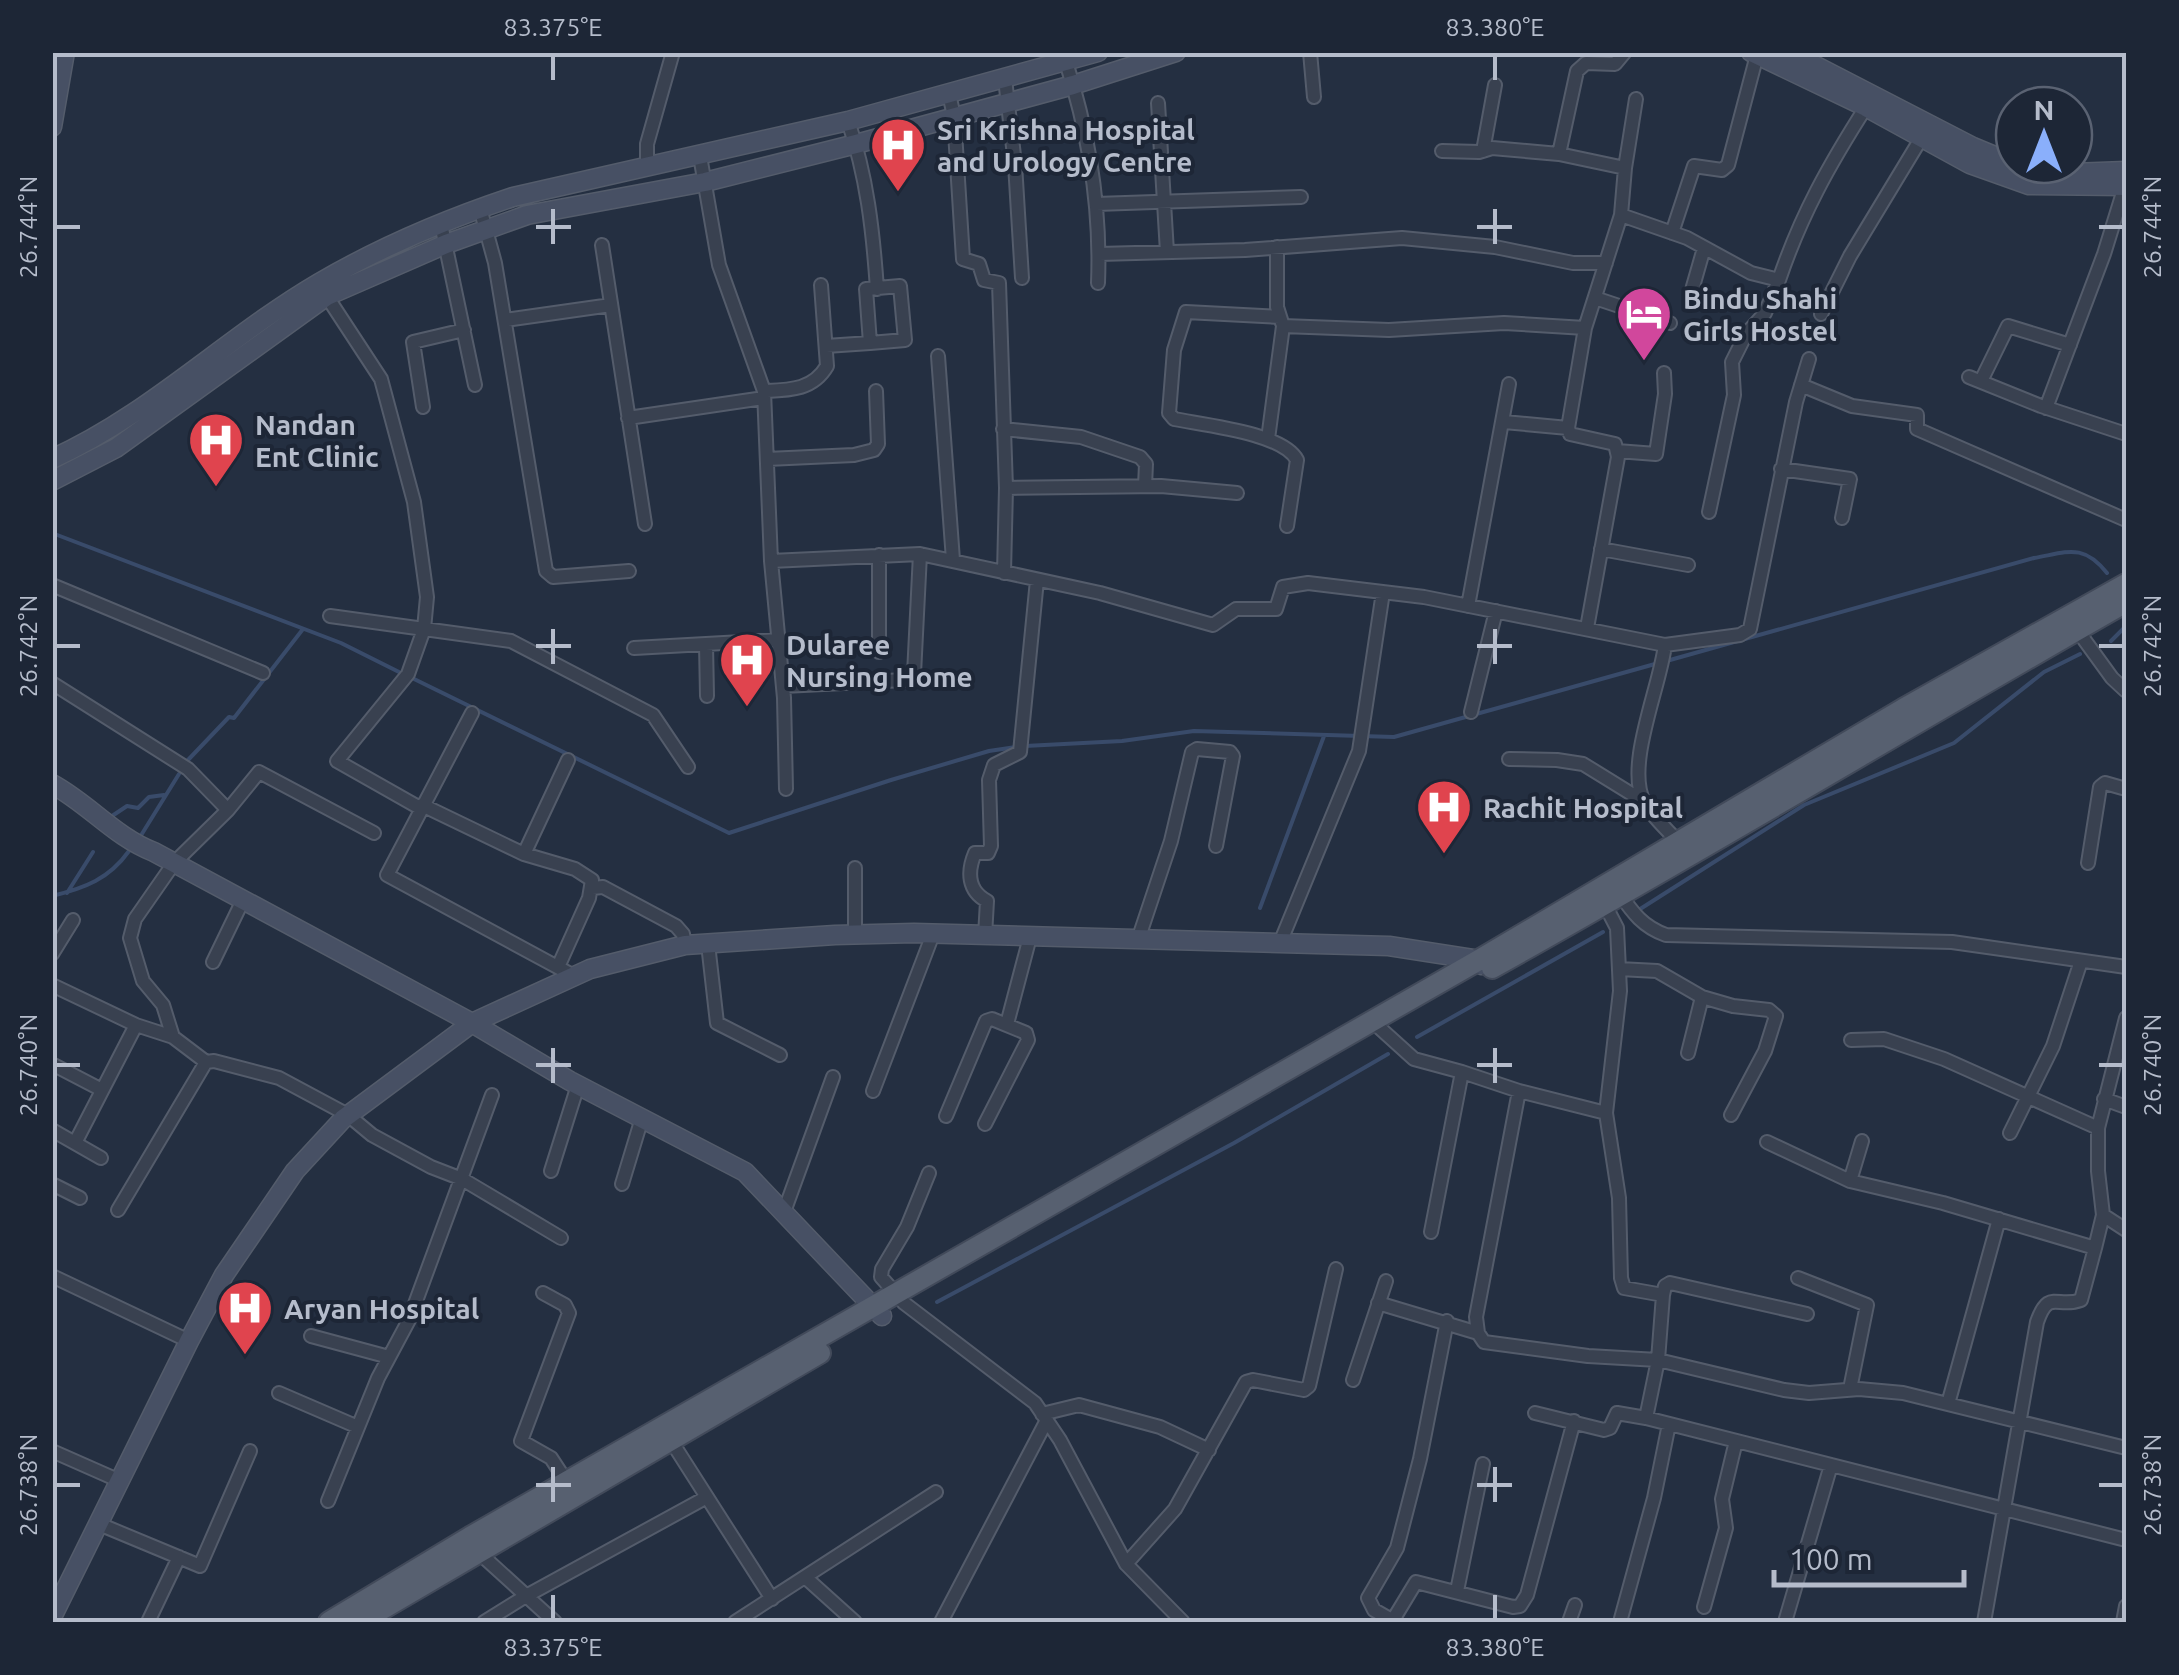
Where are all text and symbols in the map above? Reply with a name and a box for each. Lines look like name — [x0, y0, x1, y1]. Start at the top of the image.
text: 83.375°E — [504, 13, 602, 41]
text: 83.380°E — [1446, 13, 1544, 41]
north arrow — [1994, 85, 2094, 185]
text: N — [2034, 94, 2054, 125]
place label: Sri Krishna Hospital and Urology Centre — [937, 114, 1195, 177]
hospital icon: Sri Krishna Hospital and Urology Centre — [868, 115, 928, 194]
text: 26.744°N — [14, 176, 42, 278]
text: 26.744°N — [2138, 176, 2166, 278]
place label: Bindu Shahi Girls Hostel — [1683, 283, 1837, 346]
hotel icon: Bindu Shahi Girls Hostel — [1614, 284, 1674, 363]
place label: Nandan Ent Clinic — [255, 409, 379, 472]
hospital icon: Nandan Ent Clinic — [186, 410, 246, 489]
text: 26.742°N — [14, 595, 42, 697]
text: 26.742°N — [2138, 595, 2166, 697]
place label: Dularee Nursing Home — [786, 629, 973, 692]
hospital icon: Dularee Nursing Home — [717, 630, 777, 709]
hospital icon: Rachit Hospital — [1414, 777, 1474, 856]
place label: Rachit Hospital — [1483, 792, 1683, 823]
text: 26.740°N — [14, 1014, 42, 1116]
text: 26.740°N — [2138, 1014, 2166, 1116]
hospital icon: Aryan Hospital — [215, 1278, 275, 1357]
place label: Aryan Hospital — [284, 1293, 479, 1324]
text: 26.738°N — [14, 1434, 42, 1536]
text: 26.738°N — [2138, 1434, 2166, 1536]
scale bar — [1774, 1525, 1964, 1587]
text: 100 m — [1789, 1542, 1873, 1576]
text: 83.375°E — [504, 1633, 602, 1661]
text: 83.380°E — [1446, 1633, 1544, 1661]

